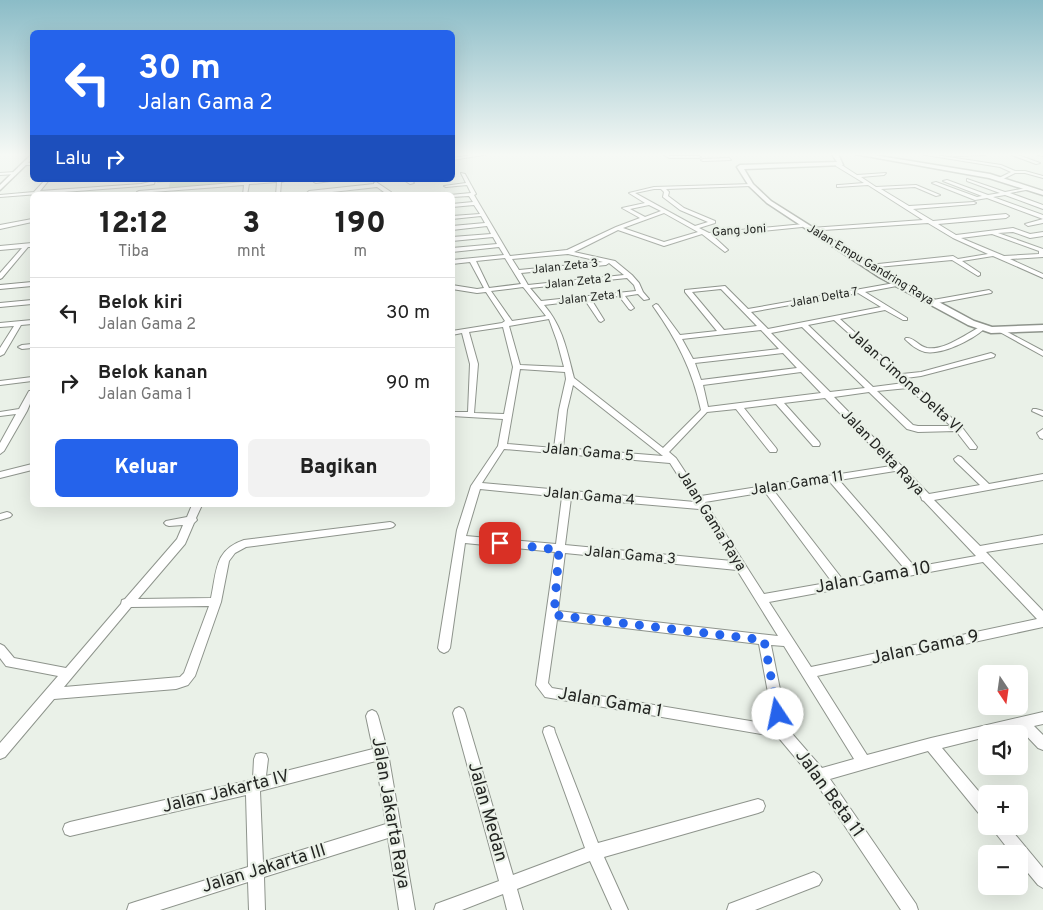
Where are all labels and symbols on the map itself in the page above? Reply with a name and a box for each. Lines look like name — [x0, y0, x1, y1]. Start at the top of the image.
street label: Gang Joni — [711, 221, 767, 241]
street label: Jalan Empu Gandring Raya — [804, 221, 936, 309]
street label: Jalan Zeta 3 — [531, 256, 599, 278]
street label: Jalan Zeta 2 — [544, 271, 612, 293]
street label: Jalan Delta 7 — [789, 284, 859, 312]
street label: Jalan Zeta 1 — [557, 287, 623, 309]
street label: Jalan Cimone Delta VI — [844, 326, 966, 438]
street label: Jalan Delta Raya — [836, 406, 928, 500]
street label: Jalan Gama 5 — [541, 440, 635, 466]
street label: Jalan Gama Raya — [672, 467, 750, 575]
street label: Jalan Gama 11 — [749, 467, 845, 501]
street label: Jalan Gama 4 — [542, 484, 636, 510]
pin — [479, 522, 521, 564]
street label: Jalan Gama 3 — [583, 543, 677, 569]
street label: Jalan Gama 10 — [813, 556, 933, 600]
street label: Jalan Gama 9 — [869, 625, 981, 671]
north arrow — [978, 665, 1028, 715]
street label: Jalan Gama 1 — [556, 682, 664, 724]
position arrow — [751, 687, 803, 739]
street label: Jalan Jakarta Raya — [365, 735, 415, 891]
street label: Jalan Beta 11 — [789, 745, 869, 843]
street label: Jalan Medan — [462, 760, 512, 864]
street label: Jalan Jakarta IV — [160, 765, 292, 819]
street label: Jalan Jakarta III — [199, 839, 329, 899]

